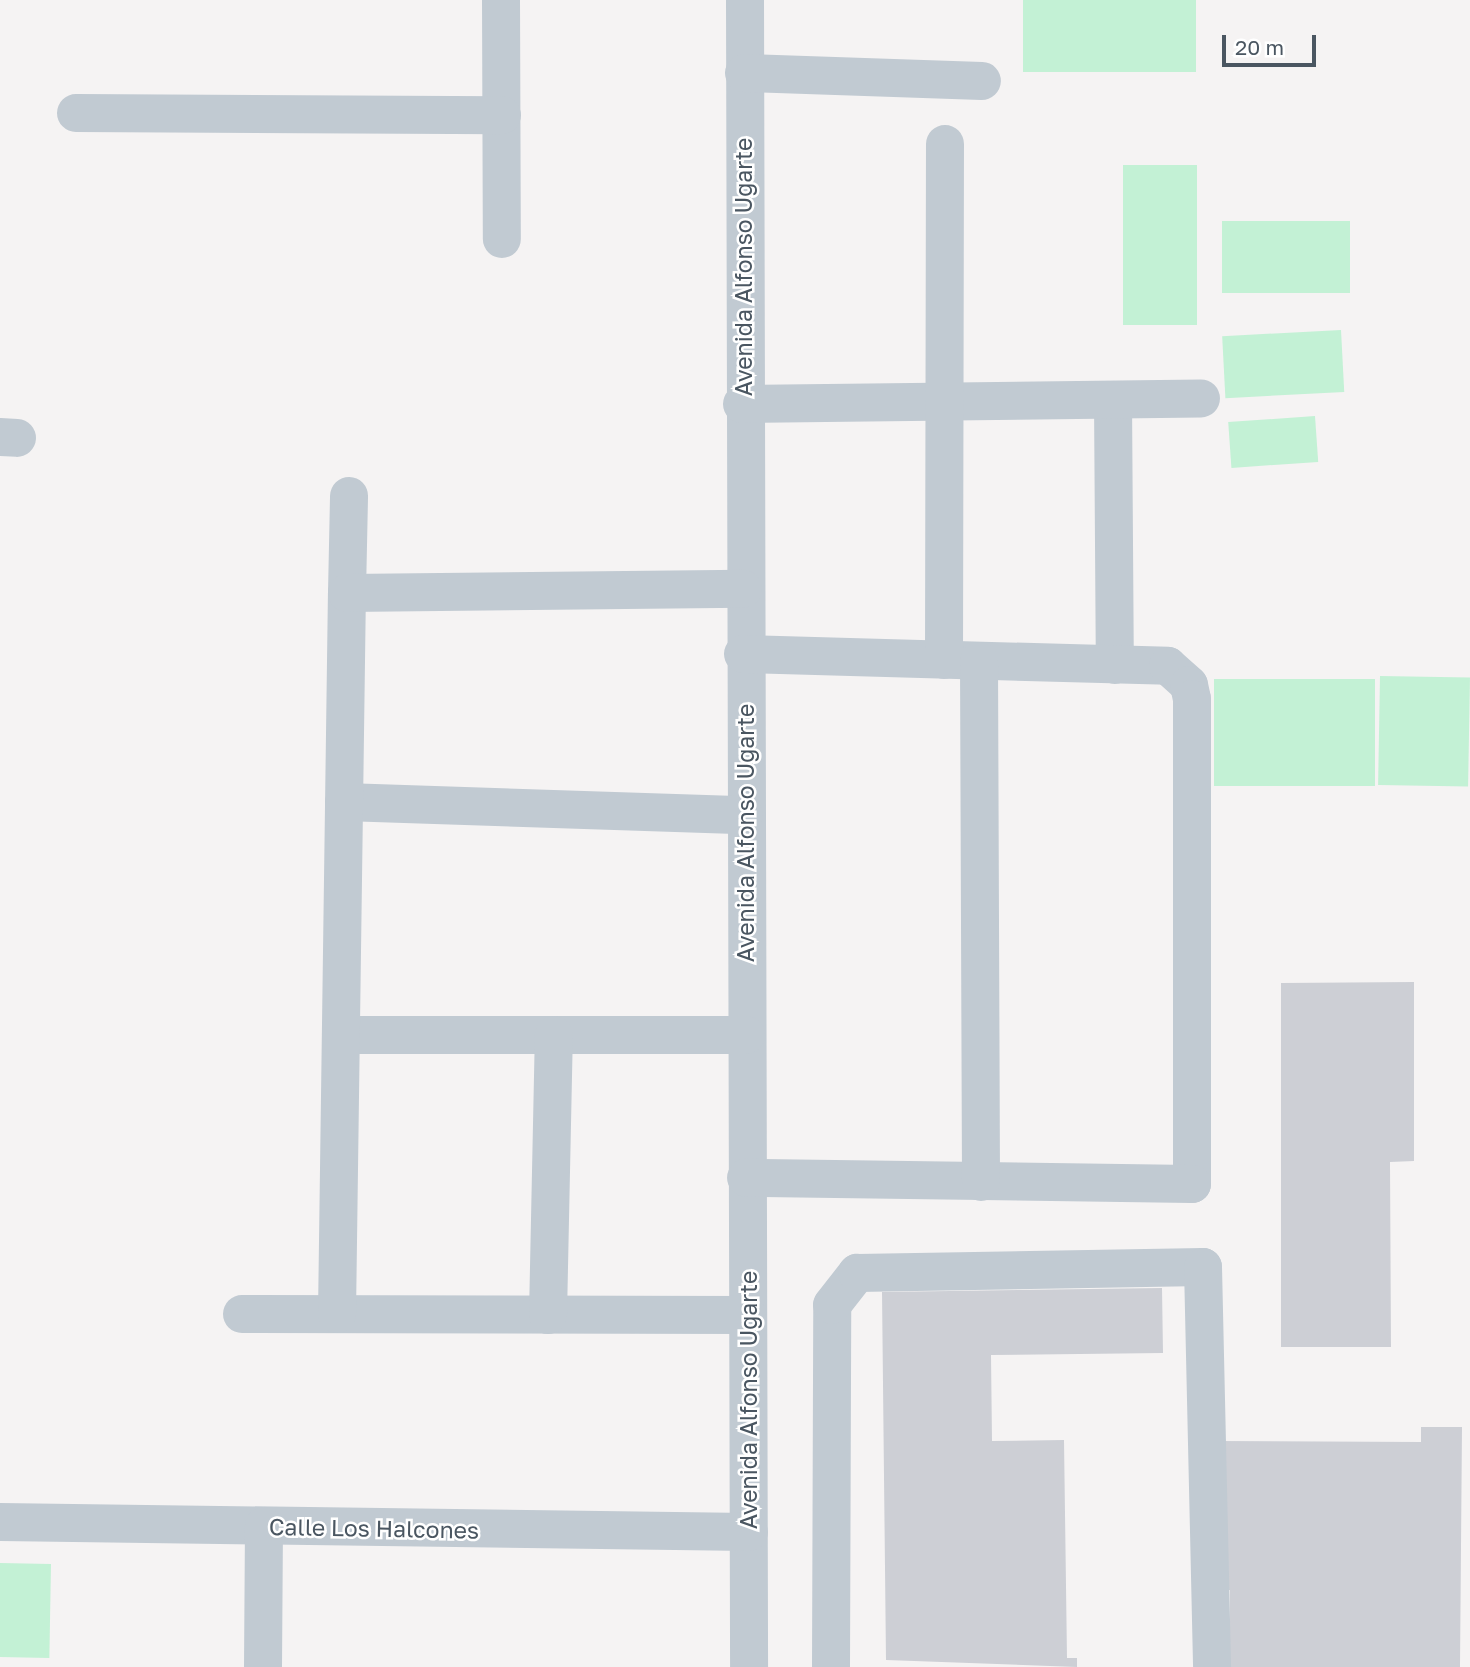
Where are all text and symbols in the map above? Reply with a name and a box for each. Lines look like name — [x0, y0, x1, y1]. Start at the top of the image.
scale bar — [1225, 21, 1320, 65]
text: 20 m — [1235, 34, 1284, 60]
street label: Avenida Alfonso Ugarte — [729, 138, 757, 396]
street label: Avenida Alfonso Ugarte — [731, 704, 759, 962]
street label: Avenida Alfonso Ugarte — [734, 1271, 762, 1529]
street label: Calle Los Halcones — [269, 1512, 479, 1544]

